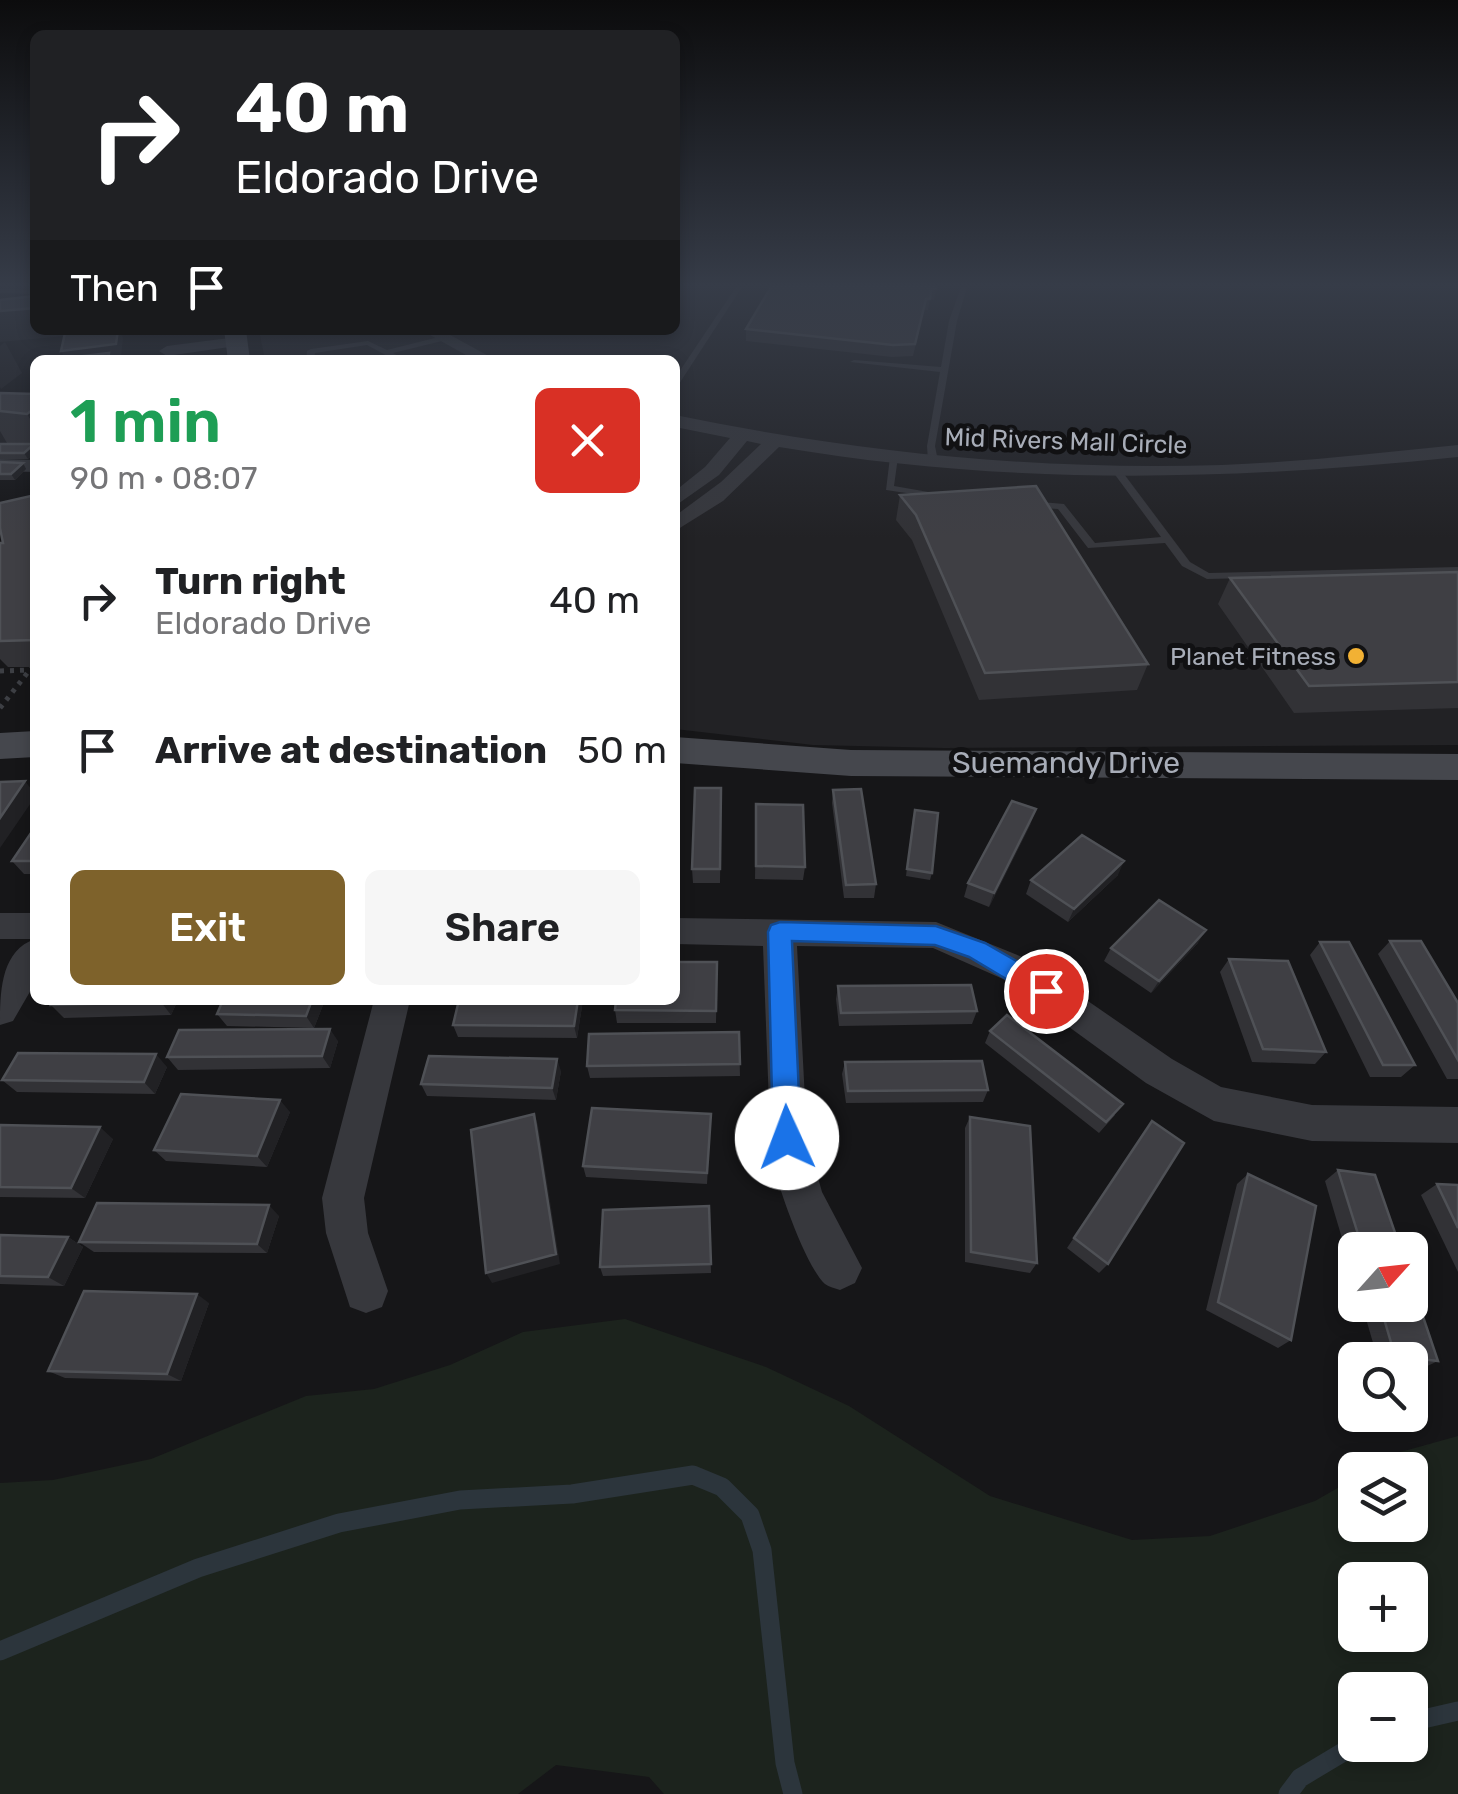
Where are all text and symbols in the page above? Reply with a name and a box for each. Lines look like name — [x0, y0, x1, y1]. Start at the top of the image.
text: 40 m — [235, 67, 409, 150]
icon: right — [70, 70, 200, 200]
text: Eldorado Drive — [235, 151, 539, 204]
icon: arrive — [179, 260, 234, 315]
text: Then — [70, 265, 159, 311]
text: 1 min — [70, 386, 221, 457]
button: close — [535, 388, 640, 493]
street label: Mid Rivers Mall Circle — [944, 422, 1188, 460]
text: 90 m · 08:07 — [70, 459, 257, 497]
text: Turn right — [155, 558, 346, 604]
icon: right — [70, 573, 125, 628]
text: 40 m — [549, 577, 640, 623]
text: Eldorado Drive — [155, 604, 371, 642]
place label: Planet Fitness — [1170, 642, 1336, 671]
marker: Planet Fitness — [1345, 645, 1367, 667]
icon: arrive — [70, 723, 125, 778]
text: Arrive at destination — [155, 727, 547, 773]
text: 50 m — [577, 727, 667, 773]
street label: Suemandy Drive — [952, 745, 1180, 781]
button: Exit — [70, 870, 345, 985]
button: Share — [365, 870, 640, 985]
pin — [1004, 949, 1089, 1034]
icon: arrive — [1019, 964, 1074, 1019]
position arrow — [735, 1086, 839, 1190]
north arrow — [1338, 1232, 1428, 1322]
map controls — [1338, 1232, 1428, 1762]
button: search — [1338, 1342, 1428, 1432]
button: layers — [1338, 1452, 1428, 1542]
button: + — [1338, 1562, 1428, 1652]
button: − — [1338, 1672, 1428, 1762]

